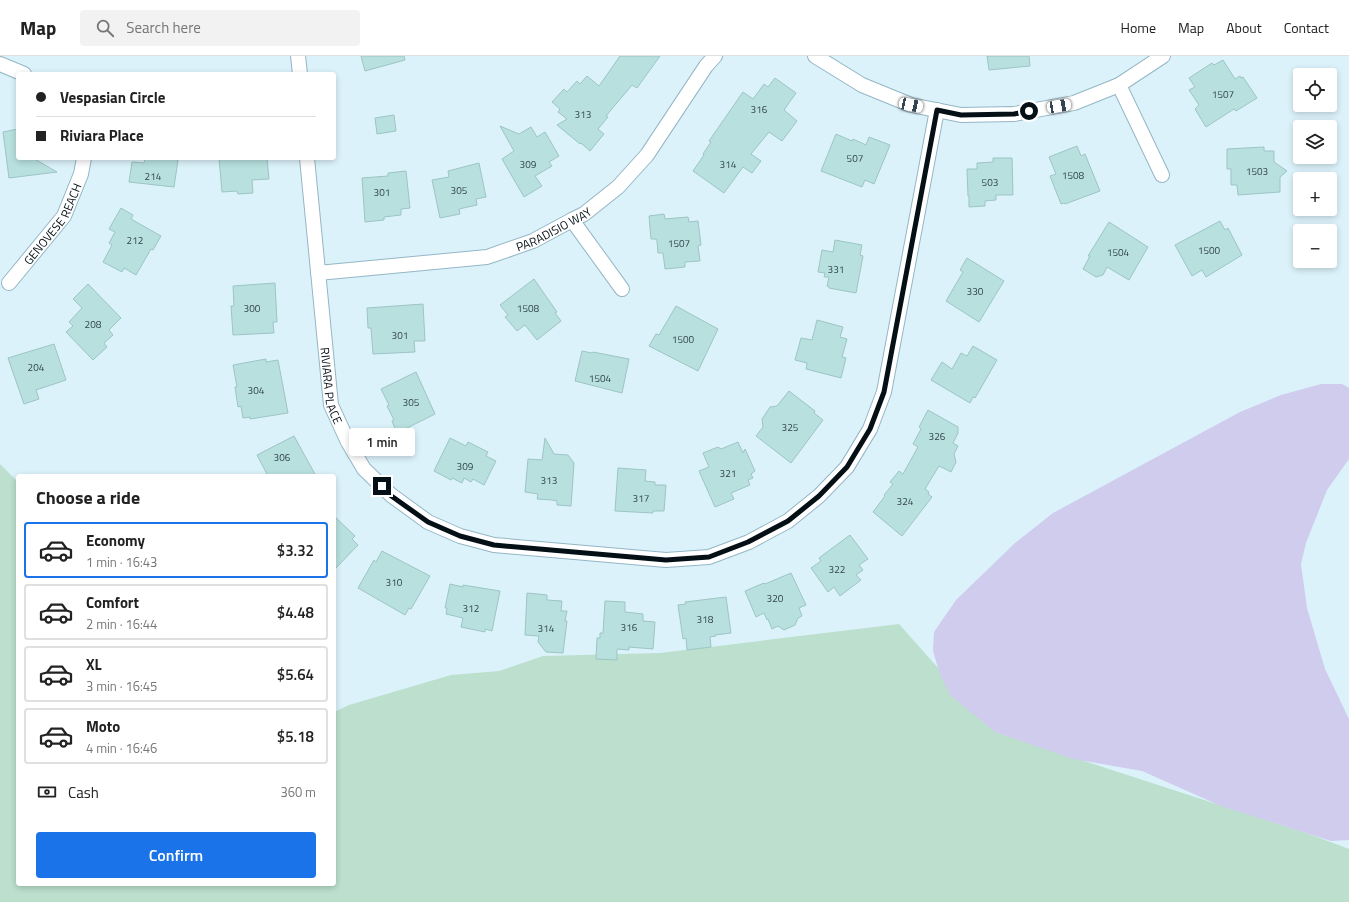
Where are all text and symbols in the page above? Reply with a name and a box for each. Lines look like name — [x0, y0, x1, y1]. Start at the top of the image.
search box — [80, 10, 360, 46]
text: Map — [20, 13, 56, 42]
text: Search here — [126, 16, 201, 39]
icon: search — [94, 17, 116, 39]
text: Home — [1121, 17, 1156, 38]
text: Map — [1178, 17, 1204, 38]
text: About — [1226, 17, 1262, 38]
text: Contact — [1284, 17, 1329, 38]
map controls — [1293, 68, 1337, 268]
button: locate — [1293, 68, 1337, 112]
text: Vespasian Circle — [60, 86, 165, 109]
house number: 1507 — [1212, 87, 1234, 102]
car — [898, 97, 924, 113]
car — [1046, 98, 1072, 114]
house number: 316 — [751, 102, 768, 117]
route start — [1020, 102, 1038, 120]
house number: 313 — [575, 107, 591, 122]
button: layers — [1293, 120, 1337, 164]
text: Riviara Place — [60, 124, 144, 147]
house number: 507 — [847, 151, 863, 166]
house number: 309 — [520, 157, 537, 172]
house number: 314 — [720, 157, 737, 172]
house number: 1503 — [1246, 164, 1268, 179]
house number: 1508 — [1062, 168, 1085, 183]
house number: 214 — [145, 169, 162, 184]
button: + — [1293, 172, 1337, 216]
house number: 503 — [982, 175, 998, 190]
street label: GENOVESE REACH — [18, 180, 86, 269]
house number: 305 — [451, 183, 468, 198]
house number: 301 — [374, 185, 390, 200]
street label: PARADISIO WAY — [513, 202, 596, 256]
button: − — [1293, 224, 1337, 268]
house number: 212 — [127, 233, 143, 248]
house number: 1507 — [668, 236, 690, 251]
house number: 1500 — [1198, 243, 1221, 258]
house number: 1504 — [1107, 245, 1130, 260]
house number: 331 — [828, 262, 844, 277]
house number: 330 — [967, 284, 984, 299]
house number: 300 — [244, 301, 261, 316]
house number: 1508 — [517, 301, 540, 316]
house number: 208 — [85, 317, 102, 332]
house number: 301 — [392, 328, 408, 343]
house number: 1500 — [672, 332, 695, 347]
street label: RIVIARA PLACE — [316, 346, 348, 427]
house number: 204 — [28, 360, 45, 375]
house number: 1504 — [589, 371, 612, 386]
house number: 304 — [248, 383, 265, 398]
house number: 305 — [403, 395, 420, 410]
house number: 325 — [782, 420, 799, 435]
callout: 1 min — [349, 428, 415, 456]
house number: 326 — [929, 429, 946, 444]
text: 1 min — [366, 432, 398, 452]
house number: 306 — [274, 450, 291, 465]
house number: 309 — [457, 459, 474, 474]
house number: 321 — [720, 466, 736, 481]
house number: 313 — [541, 473, 557, 488]
route end — [373, 477, 391, 495]
text: Choose a ride — [36, 484, 140, 511]
house number: 317 — [633, 491, 649, 506]
house number: 324 — [897, 494, 914, 509]
text: Economy — [86, 529, 145, 552]
icon: car — [38, 532, 74, 568]
text: $3.32 — [277, 539, 314, 562]
text: 1 min · 16:43 — [86, 552, 157, 572]
house number: 322 — [829, 562, 845, 577]
house number: 310 — [386, 575, 403, 590]
text: Comfort — [86, 591, 139, 614]
house number: 320 — [767, 591, 784, 606]
icon: car — [38, 594, 74, 630]
text: $4.48 — [277, 601, 314, 624]
house number: 312 — [463, 601, 479, 616]
house number: 318 — [697, 612, 714, 627]
text: 2 min · 16:44 — [86, 614, 157, 634]
house number: 316 — [621, 620, 638, 635]
house number: 314 — [538, 621, 555, 636]
text: XL — [86, 653, 102, 676]
icon: car — [38, 656, 74, 692]
text: $5.64 — [277, 663, 314, 686]
text: 3 min · 16:45 — [86, 676, 157, 696]
text: Moto — [86, 715, 120, 738]
icon: car — [38, 718, 74, 754]
text: $5.18 — [277, 725, 314, 748]
text: 4 min · 16:46 — [86, 738, 157, 758]
icon: cash — [36, 781, 58, 803]
text: Cash — [68, 781, 99, 804]
text: 360 m — [280, 782, 316, 802]
button: Confirm — [36, 832, 316, 878]

